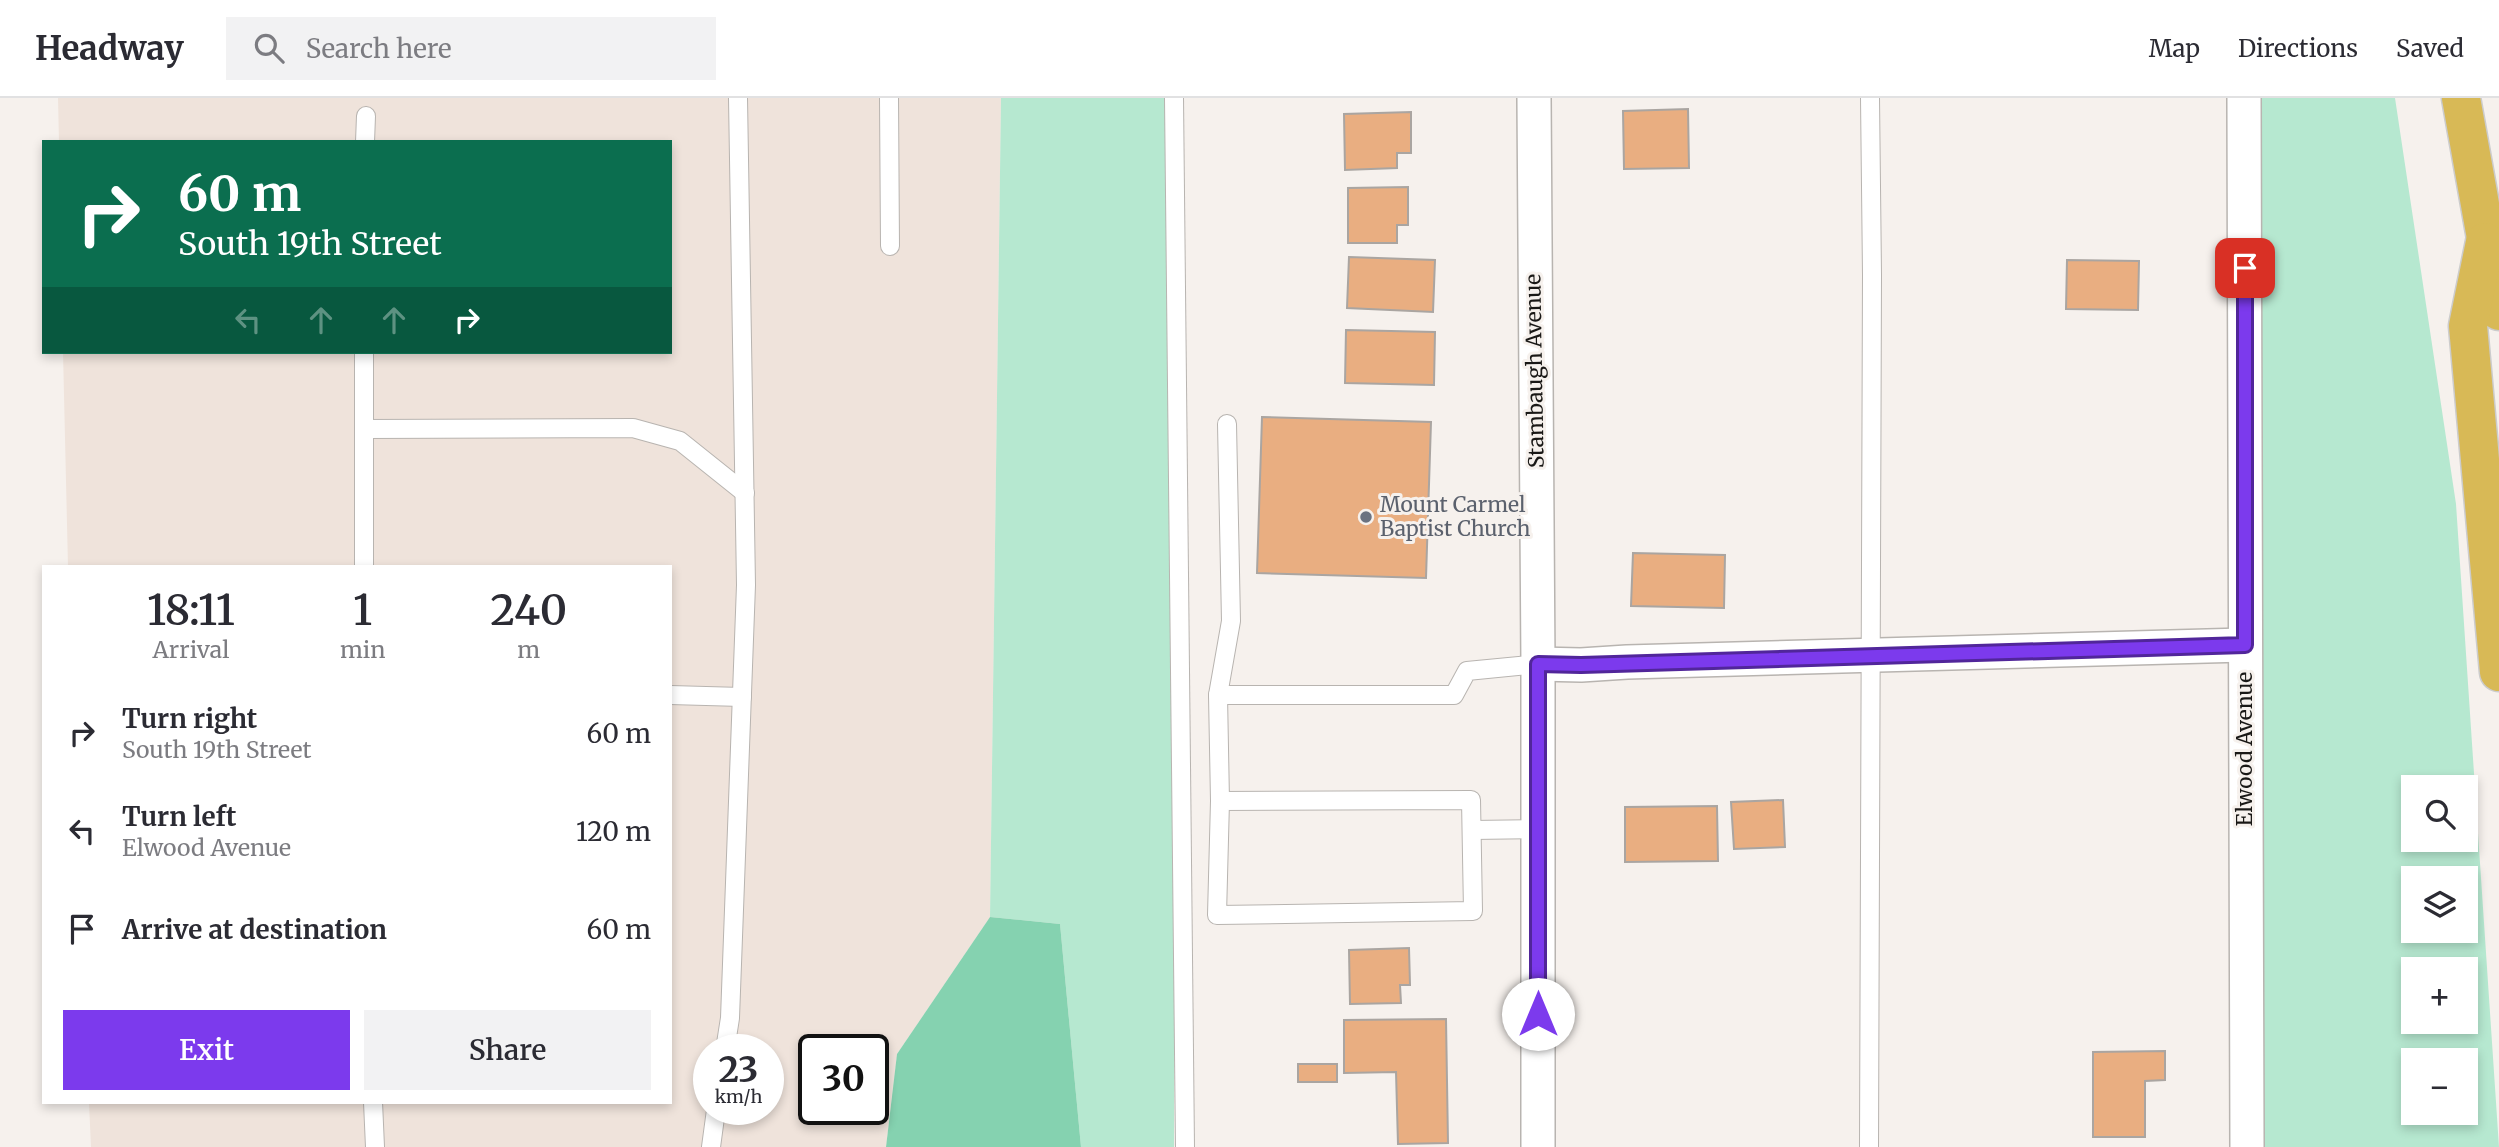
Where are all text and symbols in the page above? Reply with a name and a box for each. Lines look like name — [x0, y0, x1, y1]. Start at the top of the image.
search box — [226, 17, 716, 80]
text: Headway — [35, 28, 184, 69]
icon: search — [250, 29, 288, 67]
text: Search here — [306, 32, 452, 65]
text: Map — [2149, 33, 2200, 64]
text: Directions — [2238, 33, 2358, 64]
text: Saved — [2396, 33, 2464, 64]
text: 60 m — [178, 163, 301, 224]
icon: right — [63, 168, 154, 259]
text: South 19th Street — [178, 224, 442, 264]
pin — [2215, 238, 2275, 298]
icon: arrive — [2226, 249, 2264, 287]
street label: Stambaugh Avenue — [1519, 274, 1550, 468]
icon: left — [229, 301, 267, 339]
icon: ahead — [302, 301, 340, 339]
icon: ahead — [375, 301, 413, 339]
icon: right — [448, 301, 486, 339]
place label: Mount Carmel Baptist Church — [1380, 491, 1530, 542]
marker: Mount Carmel Baptist Church — [1358, 509, 1374, 525]
text: 18:11 — [147, 584, 235, 636]
text: 1 — [353, 584, 372, 636]
text: 240 — [490, 584, 567, 636]
text: Arrival — [153, 635, 229, 664]
text: min — [340, 635, 385, 664]
text: m — [517, 635, 540, 664]
street label: Elwood Avenue — [2231, 672, 2258, 826]
text: Turn right — [122, 702, 257, 735]
icon: right — [63, 714, 101, 752]
text: 60 m — [587, 717, 651, 750]
text: South 19th Street — [122, 735, 312, 764]
map controls — [2401, 775, 2478, 1125]
button: search — [2401, 775, 2478, 852]
text: Turn left — [122, 800, 236, 833]
icon: left — [63, 812, 101, 850]
text: 120 m — [576, 815, 651, 848]
text: Elwood Avenue — [122, 833, 291, 862]
button: layers — [2401, 866, 2478, 943]
icon: arrive — [63, 910, 101, 948]
text: Arrive at destination — [122, 913, 387, 946]
text: 60 m — [587, 913, 651, 946]
button: + — [2401, 957, 2478, 1034]
position arrow — [1501, 977, 1575, 1051]
button: Exit — [63, 1010, 350, 1090]
button: Share — [364, 1010, 651, 1090]
speed limit sign: 30 — [798, 1034, 889, 1125]
text: 23 — [719, 1048, 758, 1092]
button: − — [2401, 1048, 2478, 1125]
text: km/h — [715, 1085, 762, 1108]

